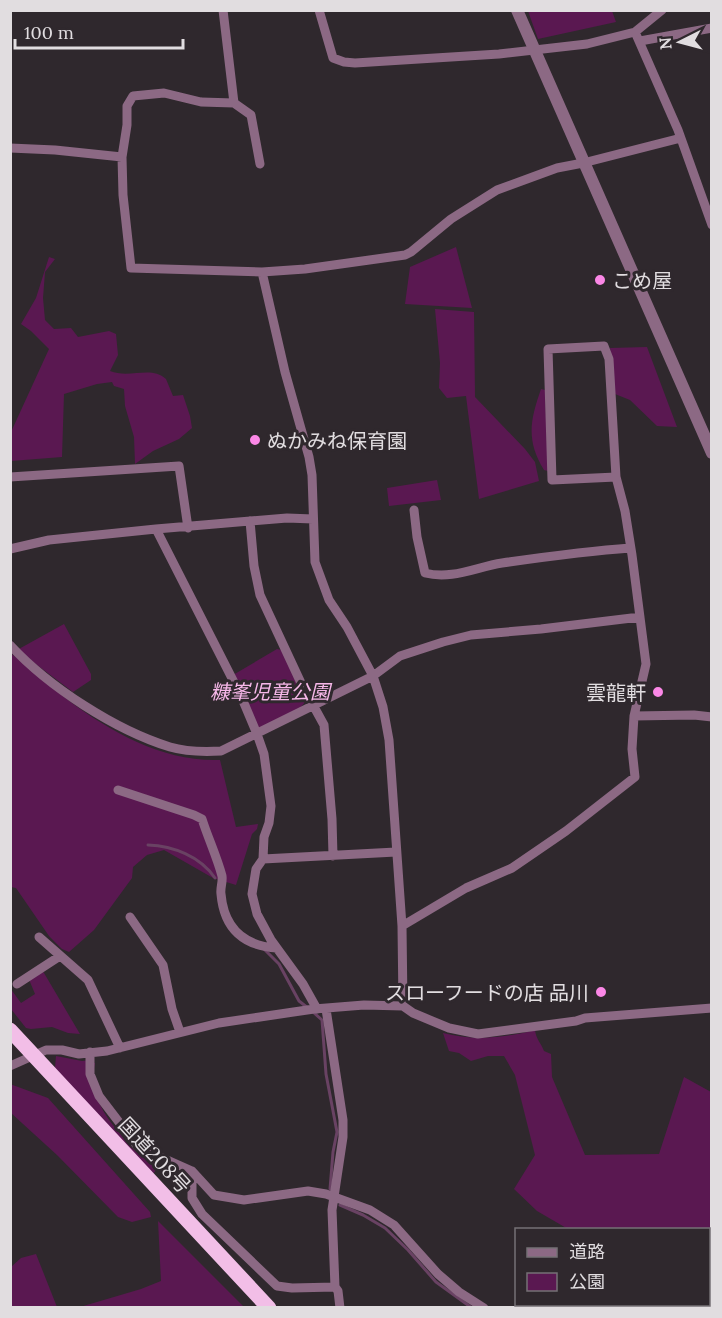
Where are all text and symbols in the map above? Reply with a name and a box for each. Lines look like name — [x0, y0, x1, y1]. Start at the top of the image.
scale bar — [15, 12, 183, 50]
north arrow — [650, 12, 710, 72]
text: 100 m — [24, 21, 74, 44]
text: N — [654, 36, 676, 51]
place label: こめ屋 — [612, 268, 672, 293]
marker: こめ屋 — [593, 273, 607, 287]
place label: ぬかみね保育園 — [267, 428, 407, 453]
marker: ぬかみね保育園 — [248, 433, 262, 447]
park label: 糠峯児童公園 — [210, 679, 333, 704]
place label: 雲龍軒 — [586, 680, 646, 705]
marker: 雲龍軒 — [651, 685, 665, 699]
place label: スローフードの店 品川 — [385, 980, 589, 1005]
marker: スローフードの店 品川 — [594, 985, 608, 999]
street label: 国道208号 — [114, 1112, 196, 1198]
legend — [515, 1228, 710, 1306]
text: 道路 — [569, 1240, 605, 1263]
text: 公園 — [569, 1270, 605, 1293]

